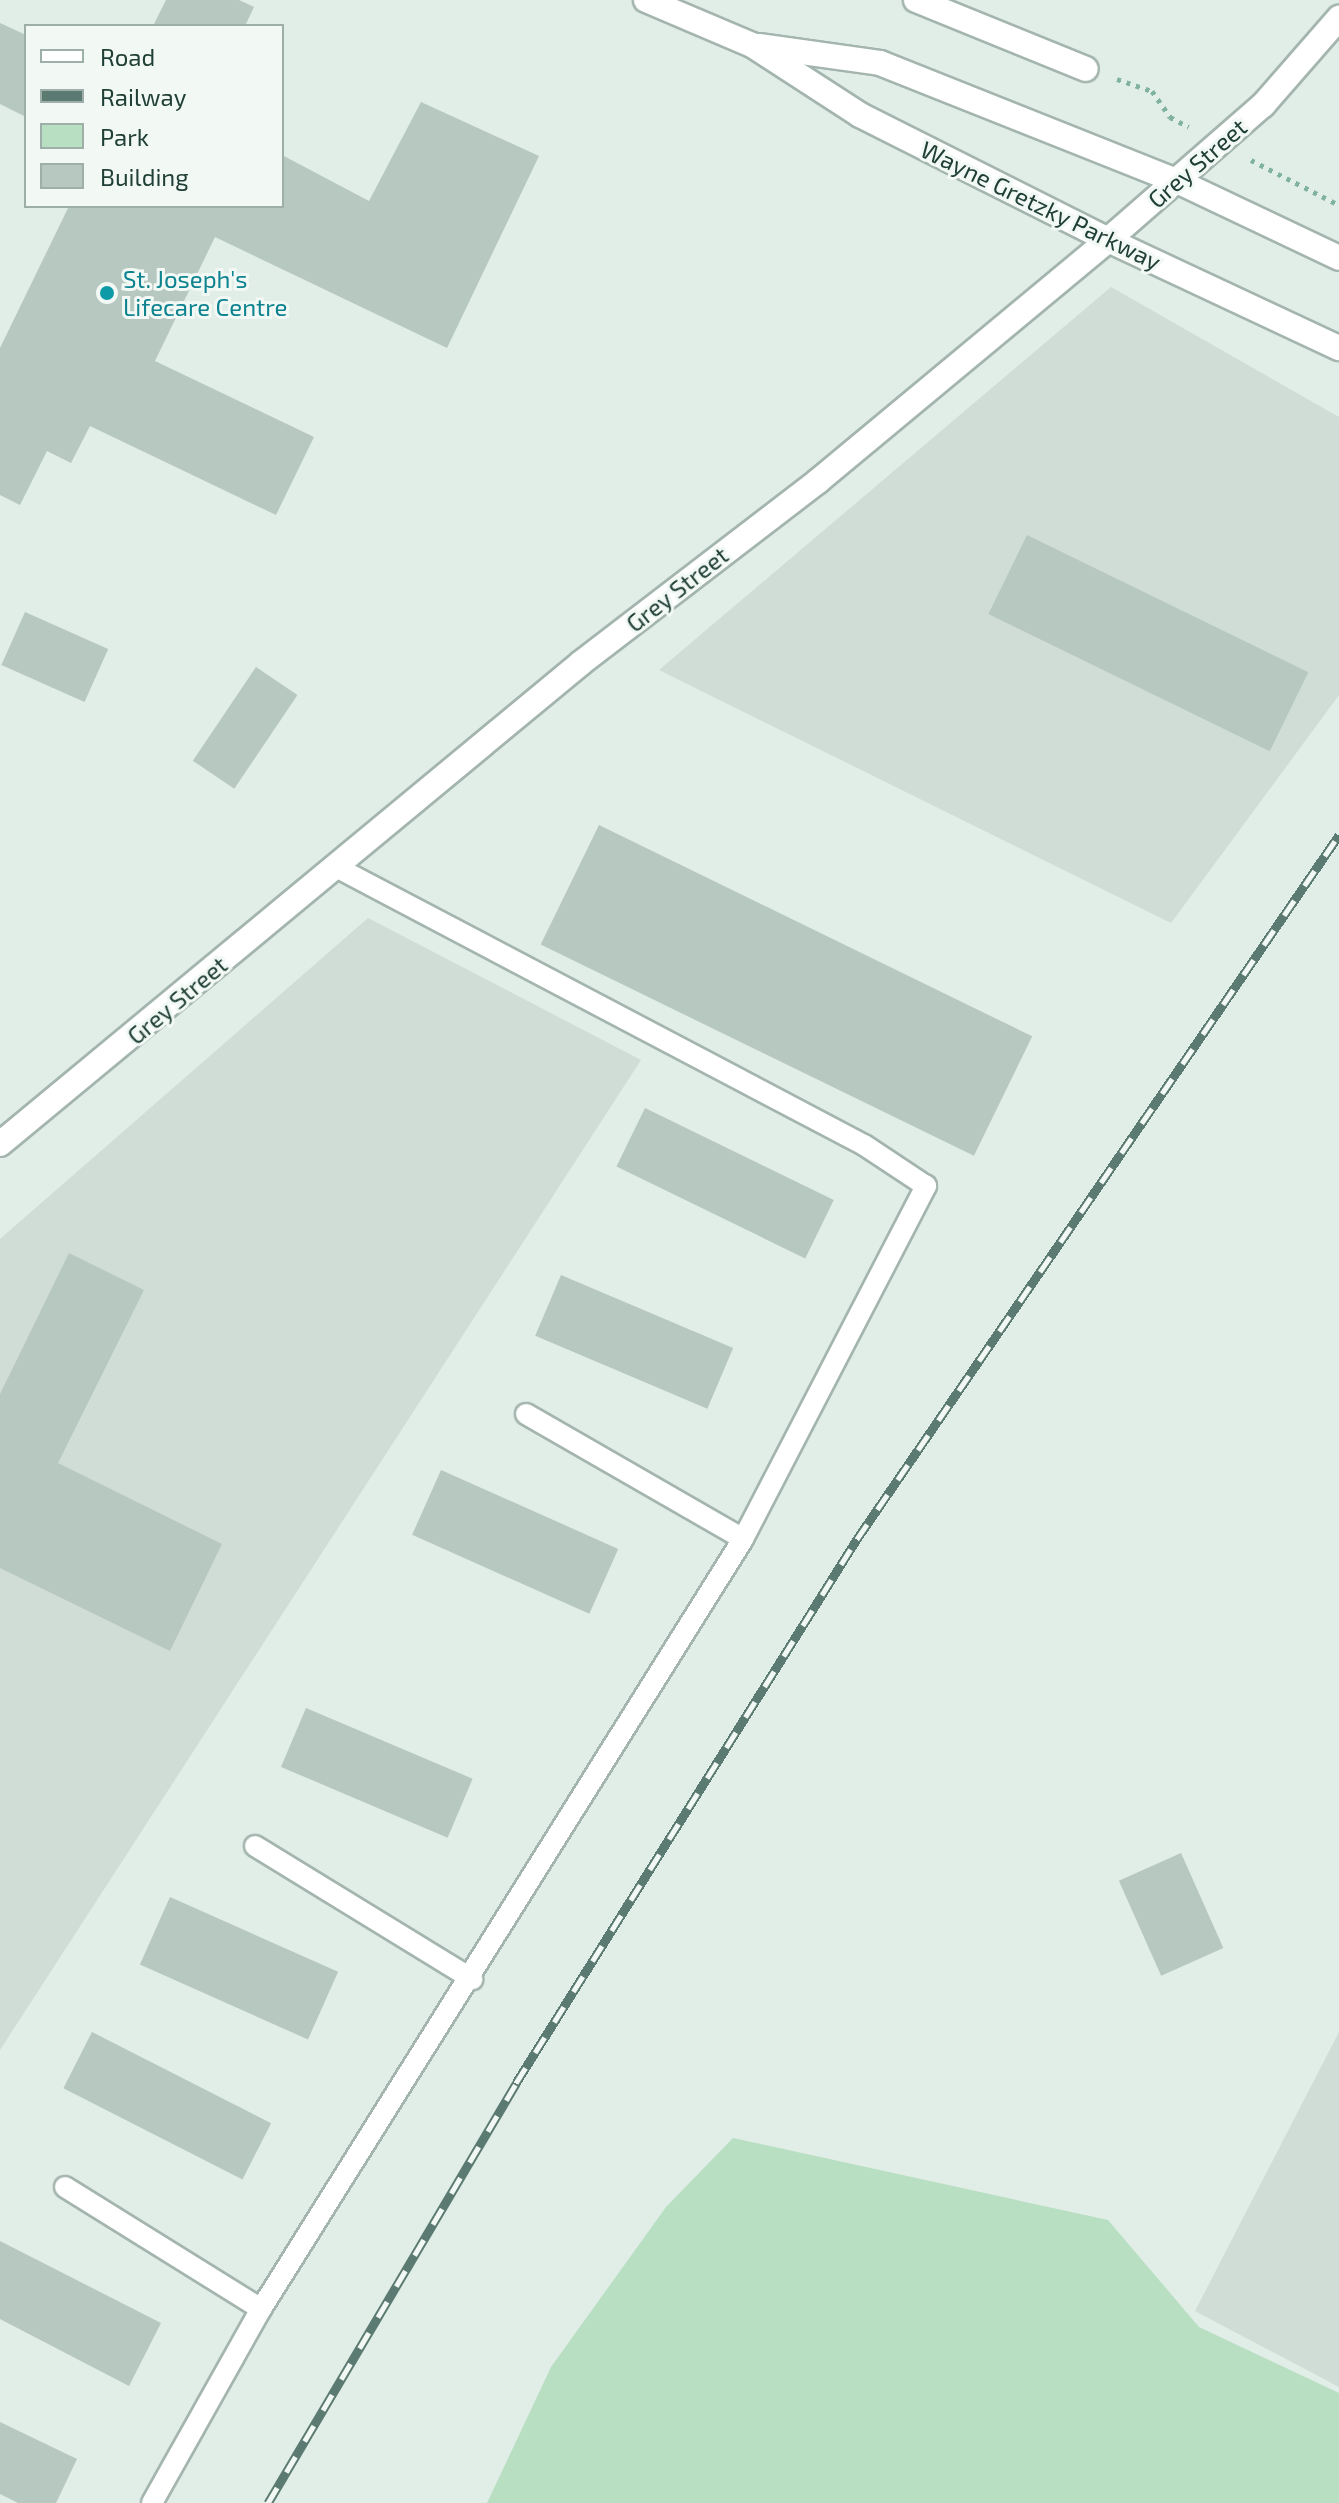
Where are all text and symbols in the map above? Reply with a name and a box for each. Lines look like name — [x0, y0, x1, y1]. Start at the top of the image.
legend — [24, 24, 284, 208]
text: Road — [100, 42, 155, 71]
text: Railway — [100, 82, 186, 111]
street label: Grey Street — [1142, 112, 1252, 214]
text: Park — [100, 122, 149, 151]
street label: Wayne Gretzky Parkway — [916, 134, 1166, 276]
text: Building — [100, 162, 189, 191]
place label: St. Joseph's Lifecare Centre — [123, 265, 287, 321]
marker: St. Joseph's Lifecare Centre — [98, 284, 116, 302]
street label: Grey Street — [620, 540, 734, 638]
street label: Grey Street — [121, 950, 233, 1050]

